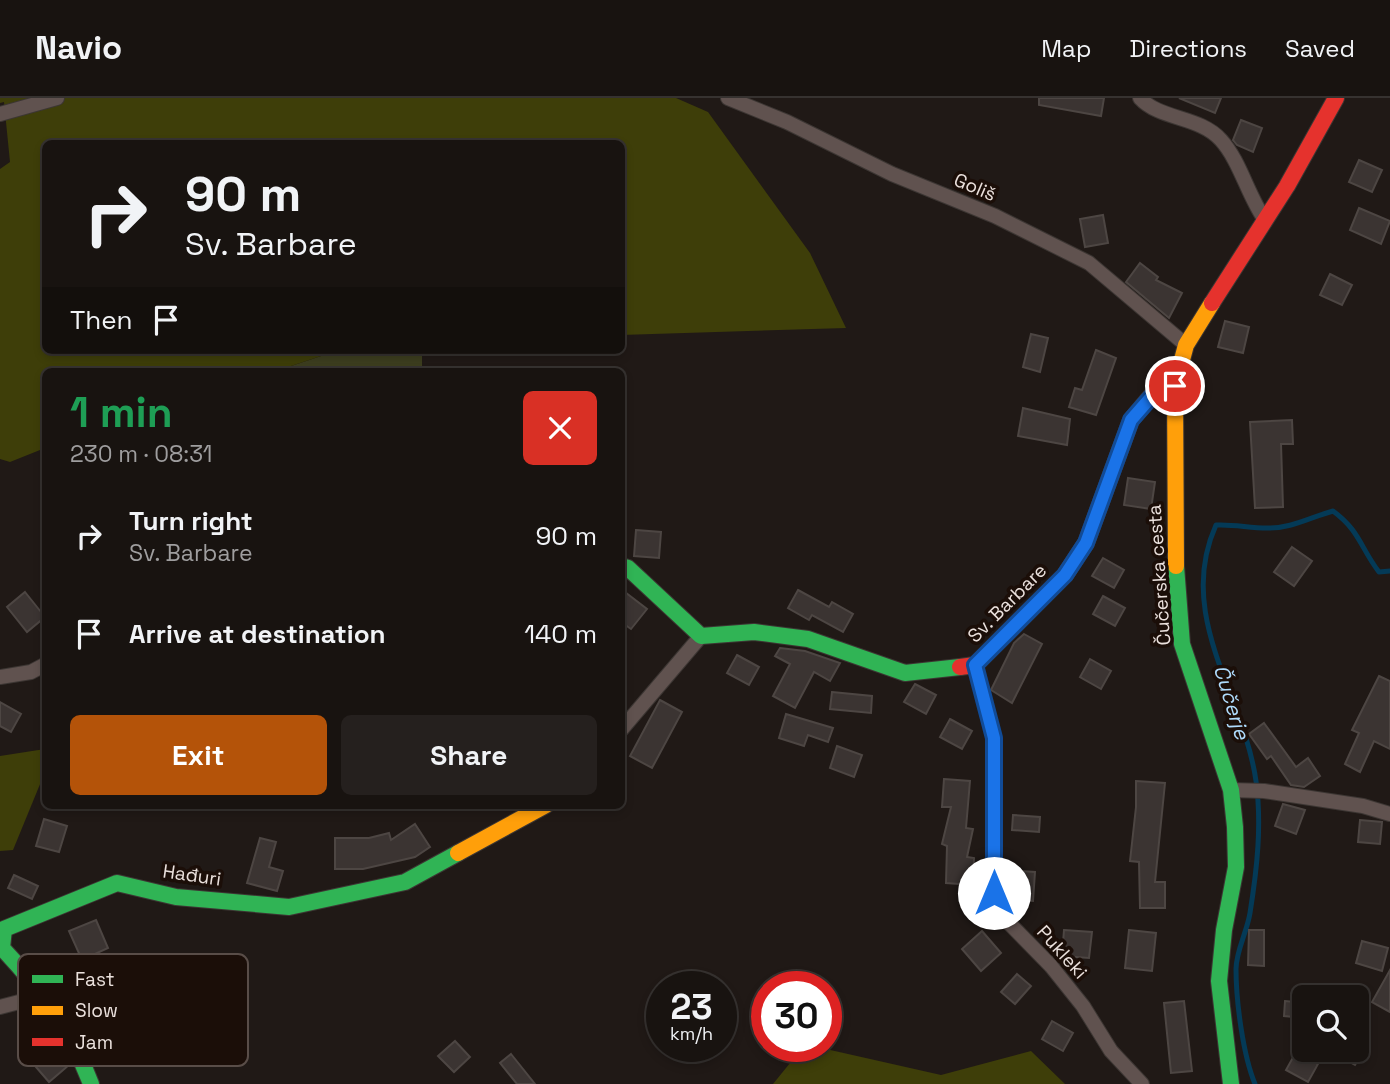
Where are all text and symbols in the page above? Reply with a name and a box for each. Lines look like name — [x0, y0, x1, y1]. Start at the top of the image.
text: Navio — [35, 27, 122, 69]
text: Map — [1041, 33, 1091, 64]
text: Directions — [1129, 33, 1247, 64]
text: Saved — [1285, 33, 1355, 64]
text: 90 m — [185, 163, 301, 225]
street label: Goliš — [950, 167, 1000, 207]
icon: right — [70, 168, 161, 259]
text: Sv. Barbare — [185, 224, 357, 264]
icon: arrive — [147, 301, 185, 339]
text: Then — [70, 303, 133, 337]
pin — [1145, 356, 1205, 416]
icon: arrive — [1156, 367, 1194, 405]
text: 1 min — [70, 386, 173, 439]
button: close — [523, 391, 597, 465]
text: 230 m · 08:31 — [70, 439, 212, 469]
text: Turn right — [129, 504, 253, 538]
street label: Čučerska cesta — [1142, 504, 1176, 646]
icon: right — [70, 517, 108, 555]
text: 90 m — [535, 519, 597, 553]
text: Sv. Barbare — [129, 538, 253, 568]
street label: Sv. Barbare — [962, 558, 1052, 648]
icon: arrive — [70, 615, 108, 653]
text: Arrive at destination — [129, 617, 386, 651]
text: 140 m — [524, 617, 597, 651]
water label: Čučerje — [1208, 661, 1257, 744]
button: Exit — [70, 715, 327, 795]
button: Share — [341, 715, 597, 795]
position arrow — [957, 856, 1031, 930]
street label: Hađuri — [161, 859, 223, 891]
street label: Pukleki — [1031, 920, 1093, 984]
legend — [18, 954, 248, 1066]
text: Fast — [75, 967, 115, 992]
speed limit sign: 30 — [751, 971, 842, 1062]
text: 23 — [670, 985, 713, 1029]
map controls — [1292, 985, 1369, 1062]
button: search — [1292, 985, 1369, 1062]
text: Slow — [75, 998, 118, 1023]
text: km/h — [670, 1022, 713, 1045]
text: Jam — [75, 1030, 113, 1055]

